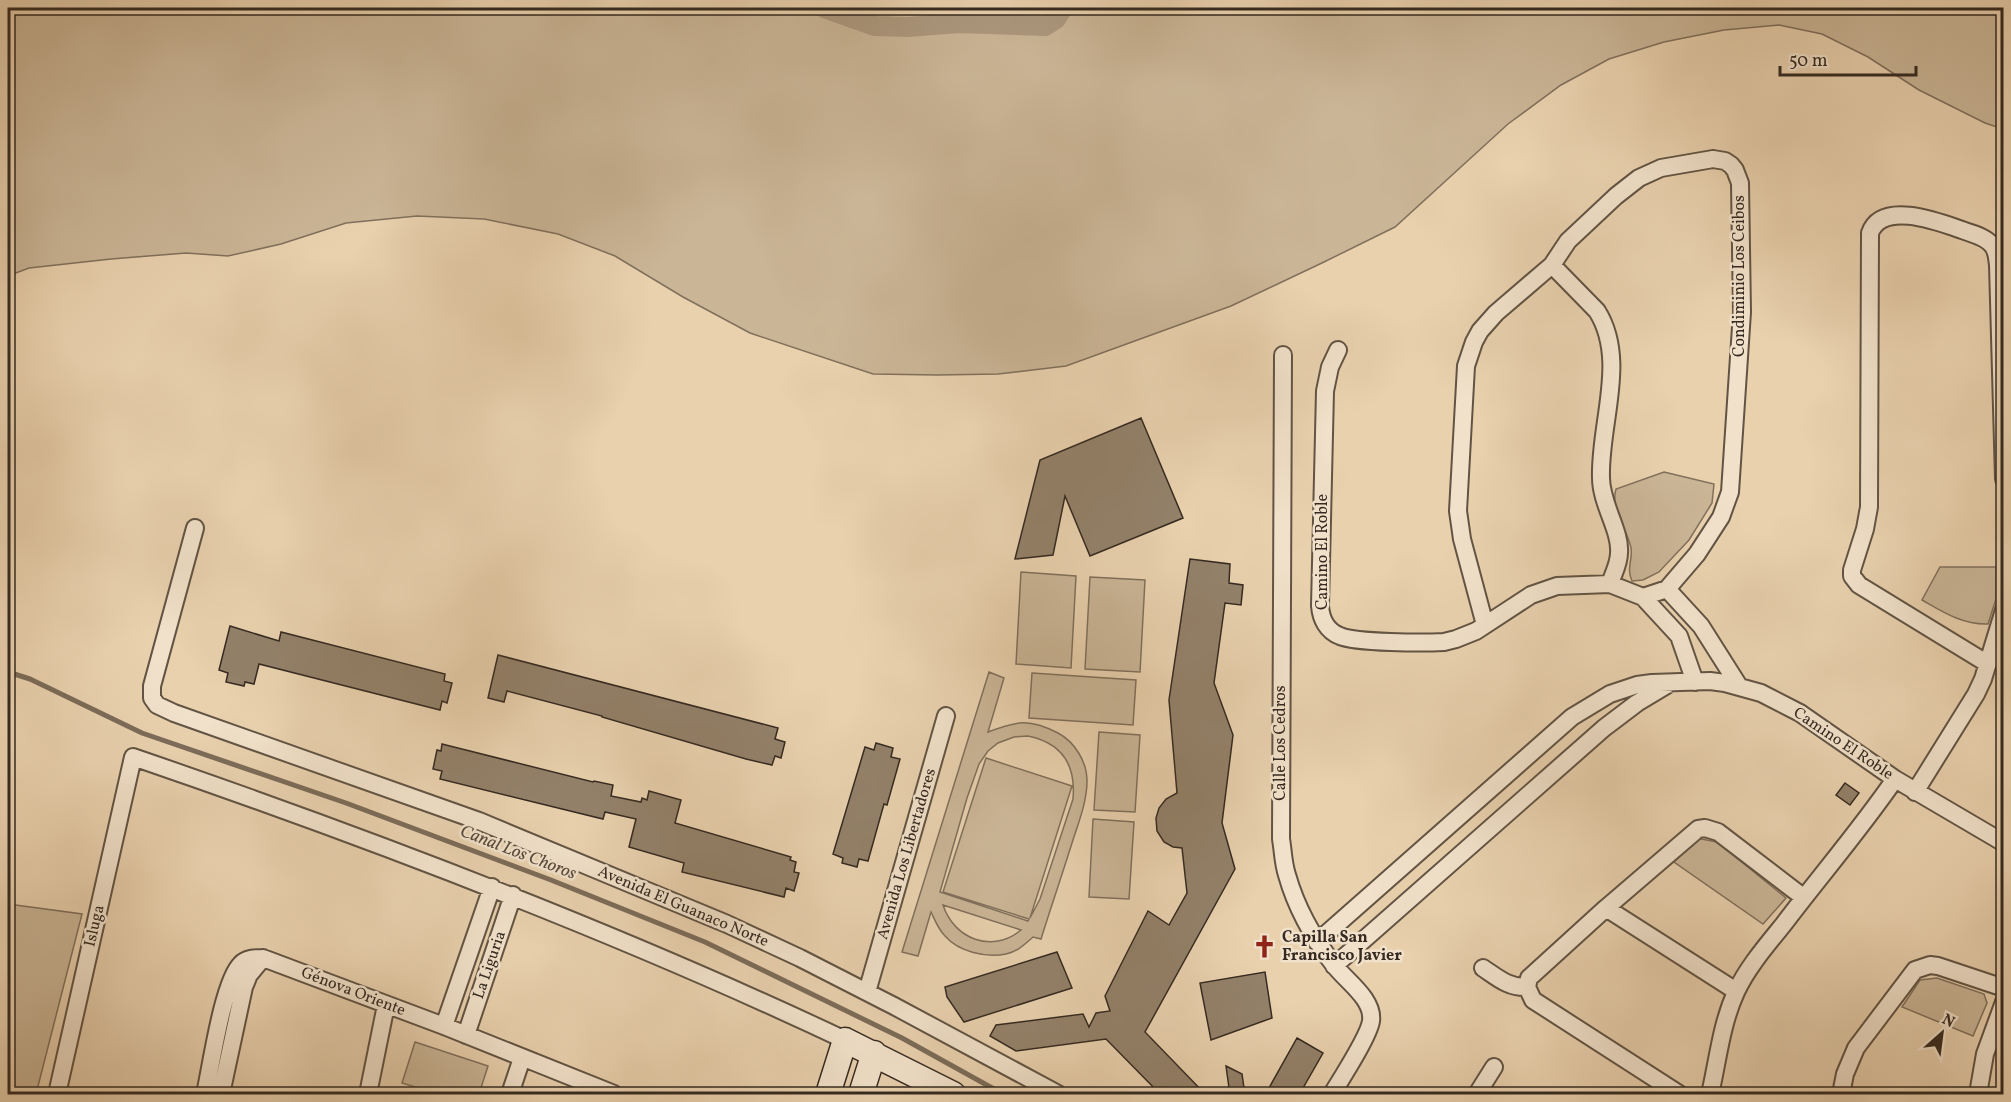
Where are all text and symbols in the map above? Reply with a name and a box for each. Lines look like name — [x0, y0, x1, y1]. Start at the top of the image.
scale bar — [1780, 39, 1916, 77]
text: 50 m — [1789, 49, 1828, 74]
street label: Condiminio Los Ceibos — [1729, 195, 1751, 357]
street label: Camino El Roble — [1312, 494, 1334, 610]
street label: Calle Los Cedros — [1270, 685, 1292, 801]
street label: Camino El Roble — [1789, 702, 1897, 786]
street label: Avenida Los Libertadores — [872, 766, 942, 942]
water label: Canal Los Choros — [456, 819, 580, 887]
street label: Avenida El Guanaco Norte — [594, 861, 772, 953]
street label: Isluga — [80, 903, 111, 949]
place label: Capilla San Francisco Javier — [1282, 927, 1402, 967]
street label: La Liguria — [468, 928, 512, 1002]
church icon: Capilla San Francisco Javier — [1251, 934, 1277, 960]
street label: Génova Oriente — [298, 962, 408, 1022]
north arrow — [1912, 1003, 1972, 1063]
text: N — [1938, 1009, 1959, 1034]

